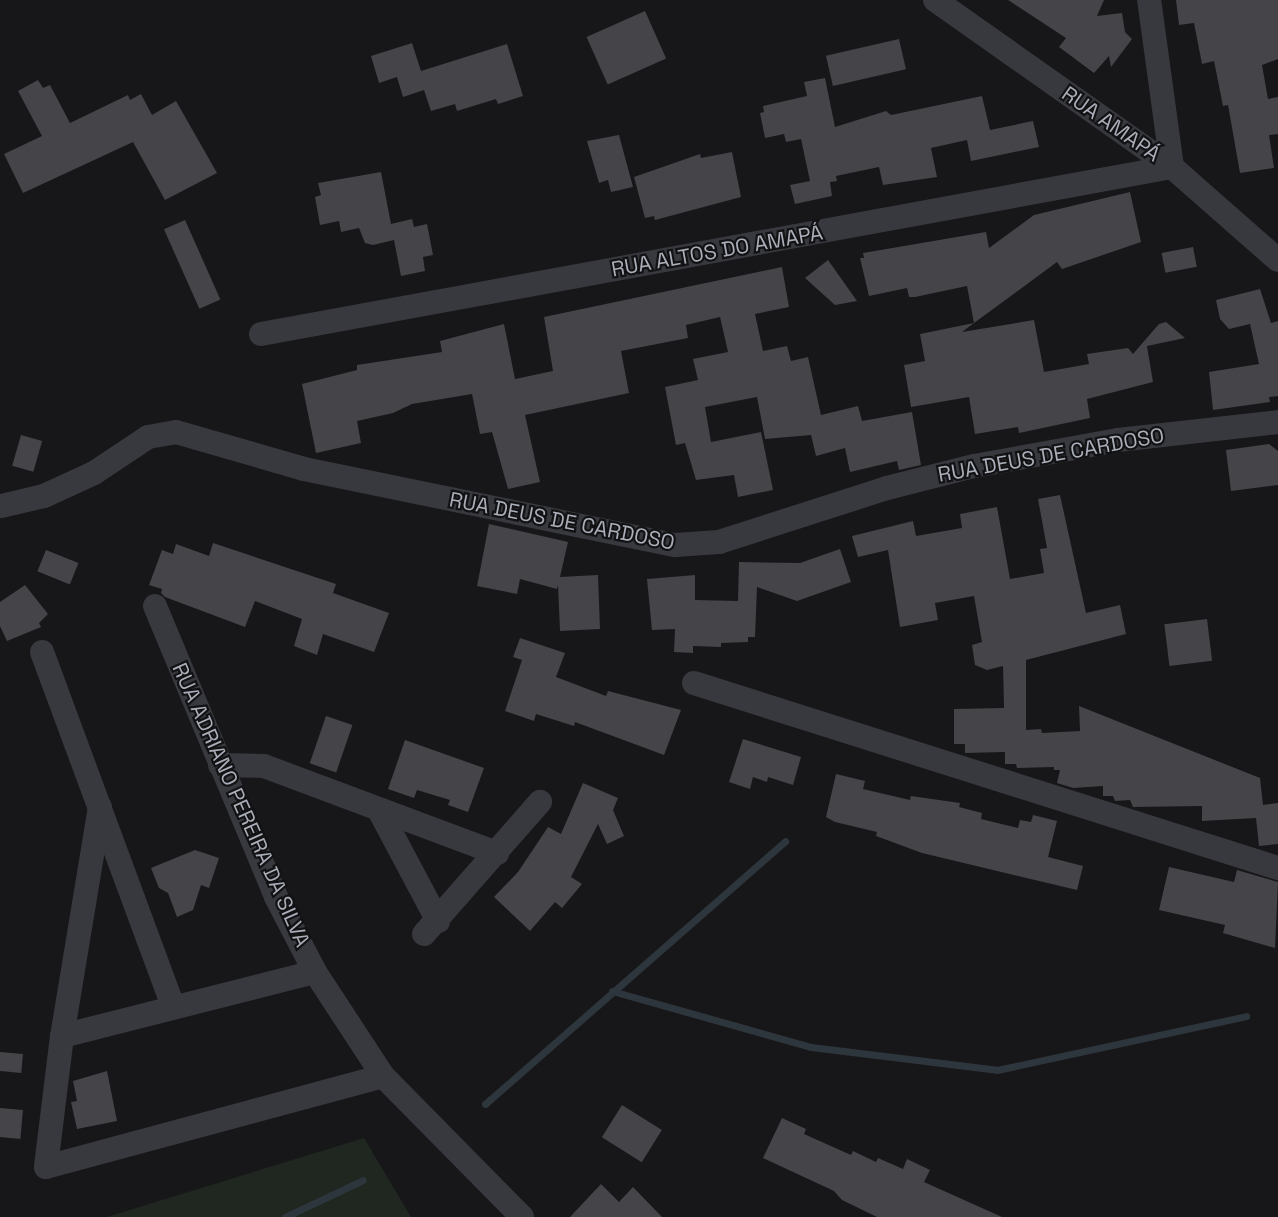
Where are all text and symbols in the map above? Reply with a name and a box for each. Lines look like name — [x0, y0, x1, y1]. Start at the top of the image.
street label: RUA AMAPÁ — [1057, 81, 1165, 167]
street label: RUA ALTOS DO AMAPÁ — [609, 220, 825, 282]
street label: RUA DEUS DE CARDOSO — [936, 423, 1166, 487]
street label: RUA DEUS DE CARDOSO — [447, 487, 677, 555]
street label: RUA ADRIANO PEREIRA DA SILVA — [167, 658, 315, 952]

